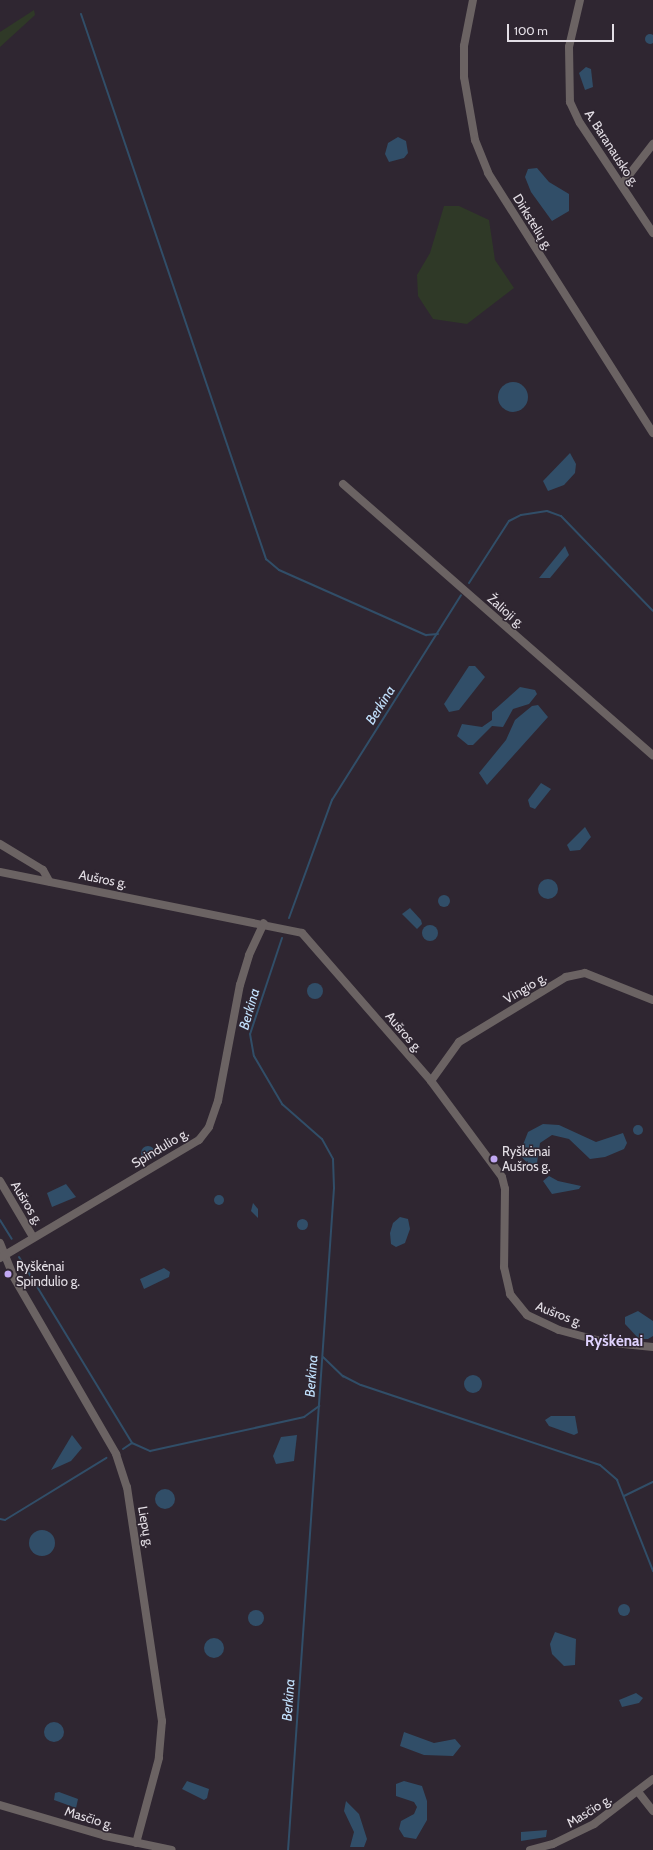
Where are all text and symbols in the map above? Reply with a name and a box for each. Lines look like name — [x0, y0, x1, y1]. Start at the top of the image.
scale bar — [509, 16, 616, 42]
text: 100 m — [514, 23, 548, 38]
street label: A. Baranausko g. — [581, 107, 643, 189]
street label: Dirkstelių g. — [510, 191, 556, 253]
street label: Žalioji g. — [484, 591, 528, 631]
water label: Berkina — [362, 683, 398, 727]
street label: Aušros g. — [78, 867, 128, 891]
street label: Vingio g. — [501, 969, 549, 1007]
water label: Berkina — [235, 986, 263, 1032]
street label: Aušros g. — [382, 1009, 426, 1055]
street label: Spindulio g. — [129, 1125, 191, 1171]
place label: Ryškėnai Aušros g. — [502, 1144, 551, 1175]
marker: Ryškėnai Aušros g. — [489, 1154, 499, 1164]
street label: Aušros g. — [8, 1178, 46, 1228]
place label: Ryškėnai Spindulio g. — [16, 1259, 80, 1290]
marker: Ryškėnai Spindulio g. — [3, 1269, 13, 1279]
street label: Aušros g. — [534, 1298, 584, 1330]
district label: Ryškėnai — [585, 1333, 643, 1351]
water label: Berkina — [301, 1354, 321, 1398]
street label: Liepų g. — [135, 1505, 157, 1549]
water label: Berkina — [278, 1678, 298, 1722]
street label: Masčio g. — [564, 1791, 614, 1831]
street label: Masčio g. — [63, 1803, 115, 1833]

